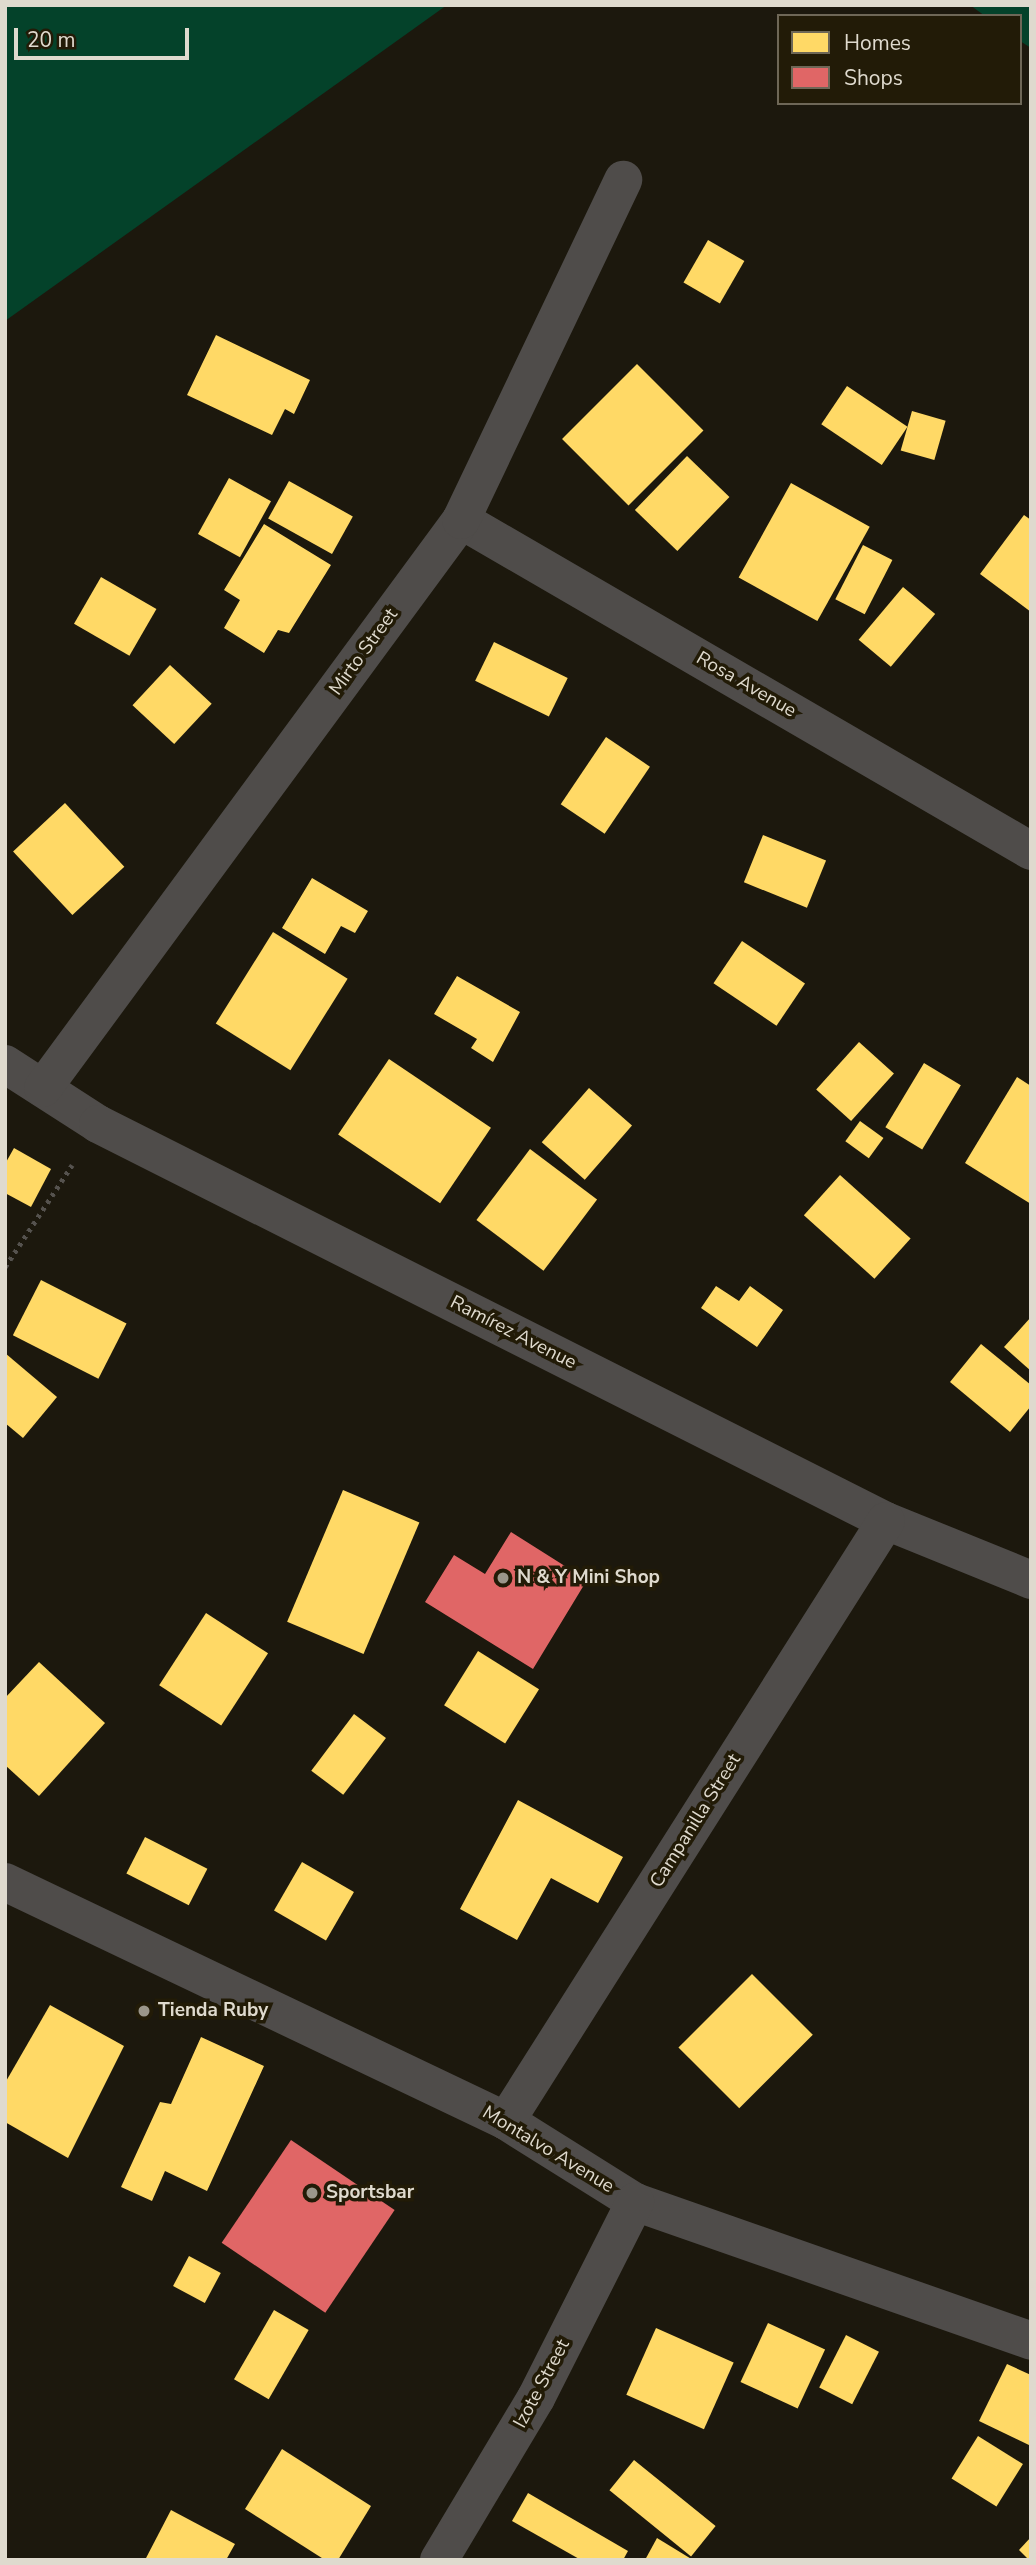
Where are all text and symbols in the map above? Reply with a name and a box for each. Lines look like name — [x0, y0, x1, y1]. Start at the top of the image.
scale bar — [18, 14, 192, 58]
legend — [777, 14, 1022, 105]
text: 20 m — [27, 26, 76, 54]
text: Homes — [844, 29, 911, 57]
text: Shops — [844, 64, 903, 92]
street label: Mirto Street — [325, 604, 403, 700]
street label: Rosa Avenue — [692, 647, 800, 723]
street label: Ramírez Avenue — [446, 1291, 580, 1375]
place label: N & Y Mini Shop — [517, 1567, 660, 1589]
marker: N & Y Mini Shop — [495, 1570, 511, 1586]
street label: Campanilla Street — [646, 1750, 746, 1892]
place label: Tienda Ruby — [158, 2000, 268, 2022]
marker: Tienda Ruby — [136, 2003, 152, 2019]
street label: Montalvo Avenue — [478, 2102, 618, 2198]
place label: Sportsbar — [326, 2182, 414, 2204]
marker: Sportsbar — [304, 2185, 320, 2201]
street label: Izote Street — [509, 2336, 575, 2432]

